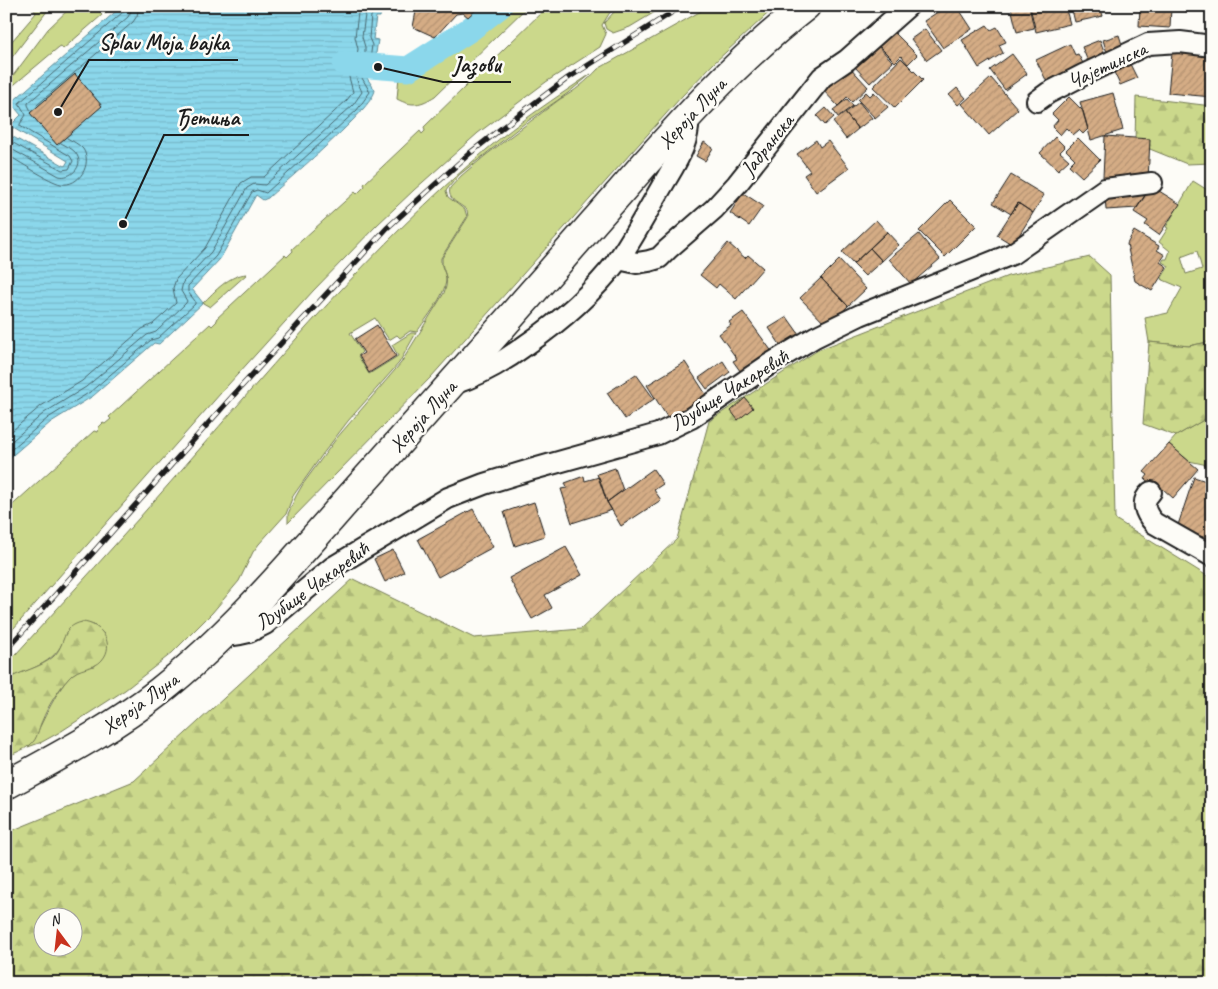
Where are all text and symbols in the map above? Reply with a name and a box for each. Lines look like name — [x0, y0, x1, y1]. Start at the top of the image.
callout: Splav Moja bajka — [89, 23, 238, 60]
text: Splav Moja bajka — [99, 29, 231, 57]
street label: Чајетинска — [1063, 34, 1153, 95]
callout: Јазови — [443, 45, 511, 82]
text: Јазови — [451, 51, 503, 80]
street label: Хероја Луна — [652, 70, 733, 154]
callout: Ђетиња — [164, 98, 249, 135]
text: Ђетиња — [175, 104, 241, 132]
street label: Јадранска — [734, 107, 801, 182]
street label: Љубице Чакаревић — [665, 343, 794, 437]
street label: Хероја Луна — [384, 373, 464, 458]
street label: Љубице Чакаревић — [250, 535, 375, 636]
street label: Хероја Луна — [97, 665, 185, 740]
north arrow — [32, 906, 82, 956]
text: N — [48, 910, 63, 929]

